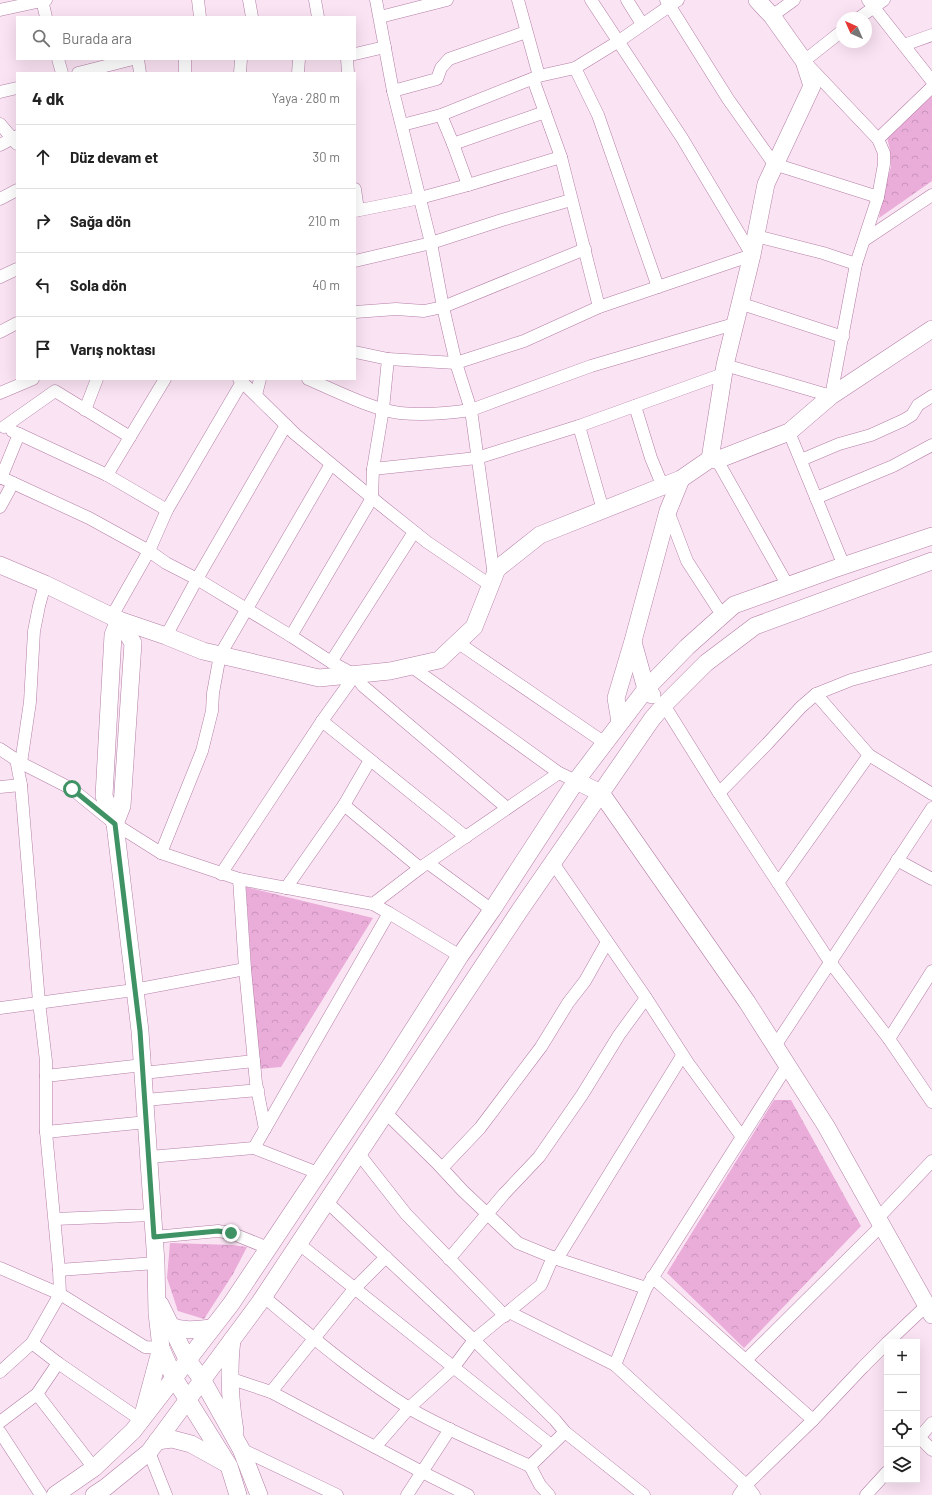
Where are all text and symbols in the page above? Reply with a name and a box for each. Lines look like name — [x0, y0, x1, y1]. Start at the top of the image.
north arrow — [836, 12, 872, 48]
search box — [16, 16, 356, 60]
icon: search — [30, 27, 52, 49]
text: Burada ara — [62, 29, 132, 47]
text: 4 dk — [32, 88, 64, 108]
text: Yaya · 280 m — [272, 90, 340, 106]
icon: ahead — [32, 146, 54, 168]
text: Düz devam et — [70, 148, 158, 166]
text: 30 m — [313, 149, 340, 165]
icon: right — [32, 210, 54, 232]
text: Sağa dön — [70, 212, 131, 230]
text: 210 m — [308, 213, 340, 229]
icon: left — [32, 274, 54, 296]
text: Sola dön — [70, 276, 127, 294]
text: 40 m — [312, 277, 340, 293]
icon: arrive — [32, 338, 54, 360]
text: Varış noktası — [70, 340, 155, 358]
route start — [63, 780, 81, 798]
route end — [222, 1224, 240, 1242]
map controls — [884, 1339, 920, 1483]
button: + — [884, 1339, 920, 1375]
button: − — [884, 1375, 920, 1411]
button: locate — [884, 1411, 920, 1447]
button: layers — [884, 1447, 920, 1483]

